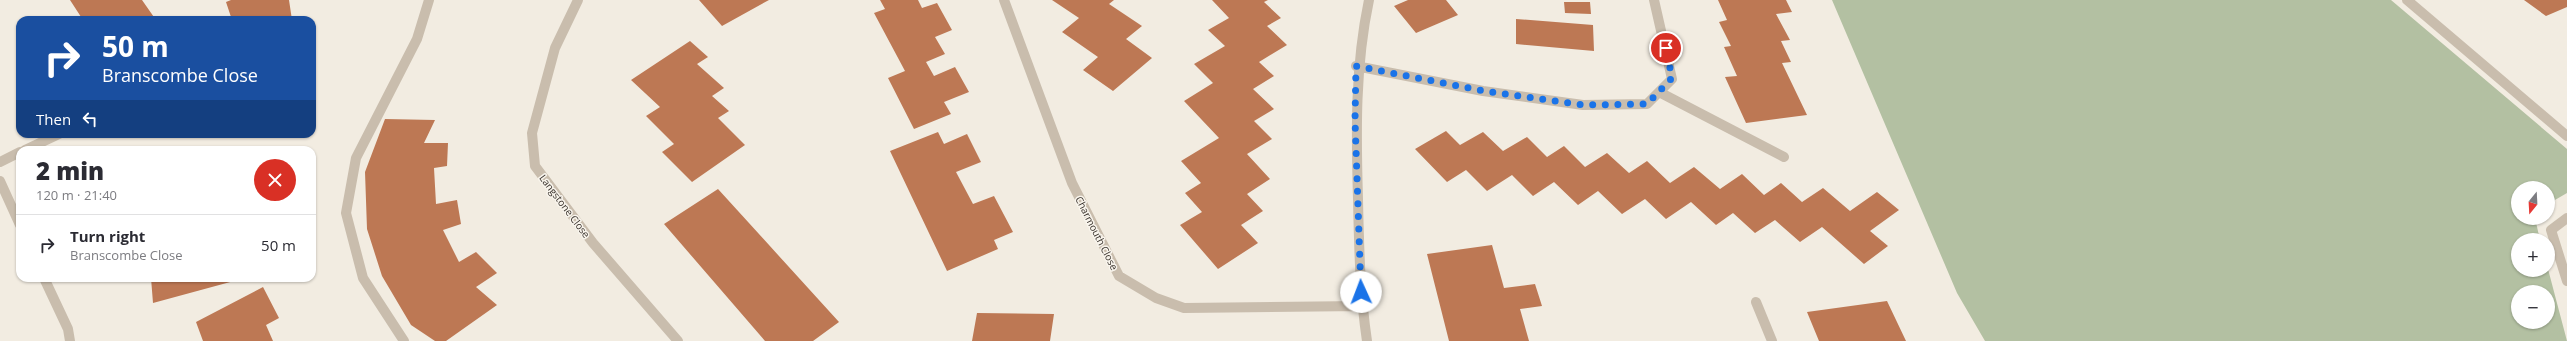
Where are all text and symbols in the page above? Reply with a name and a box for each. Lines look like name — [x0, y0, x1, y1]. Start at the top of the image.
text: 50 m — [102, 27, 169, 65]
pin — [1649, 31, 1683, 65]
icon: right — [36, 32, 88, 84]
icon: arrive — [1655, 37, 1677, 59]
text: Branscombe Close — [102, 63, 258, 87]
icon: left — [79, 108, 101, 130]
text: Then — [36, 109, 71, 129]
text: 2 min — [36, 154, 104, 187]
button: close — [254, 159, 296, 201]
street label: Langstone Close — [536, 171, 594, 241]
north arrow — [2511, 181, 2555, 225]
map controls — [2511, 181, 2555, 329]
text: 120 m · 21:40 — [36, 186, 117, 204]
street label: Charmouth Close — [1072, 194, 1122, 273]
text: Turn right — [70, 226, 145, 246]
button: + — [2511, 233, 2555, 277]
icon: right — [36, 234, 58, 256]
text: 50 m — [261, 235, 296, 255]
text: Branscombe Close — [70, 246, 183, 264]
position arrow — [1340, 271, 1382, 313]
button: − — [2511, 285, 2555, 329]

